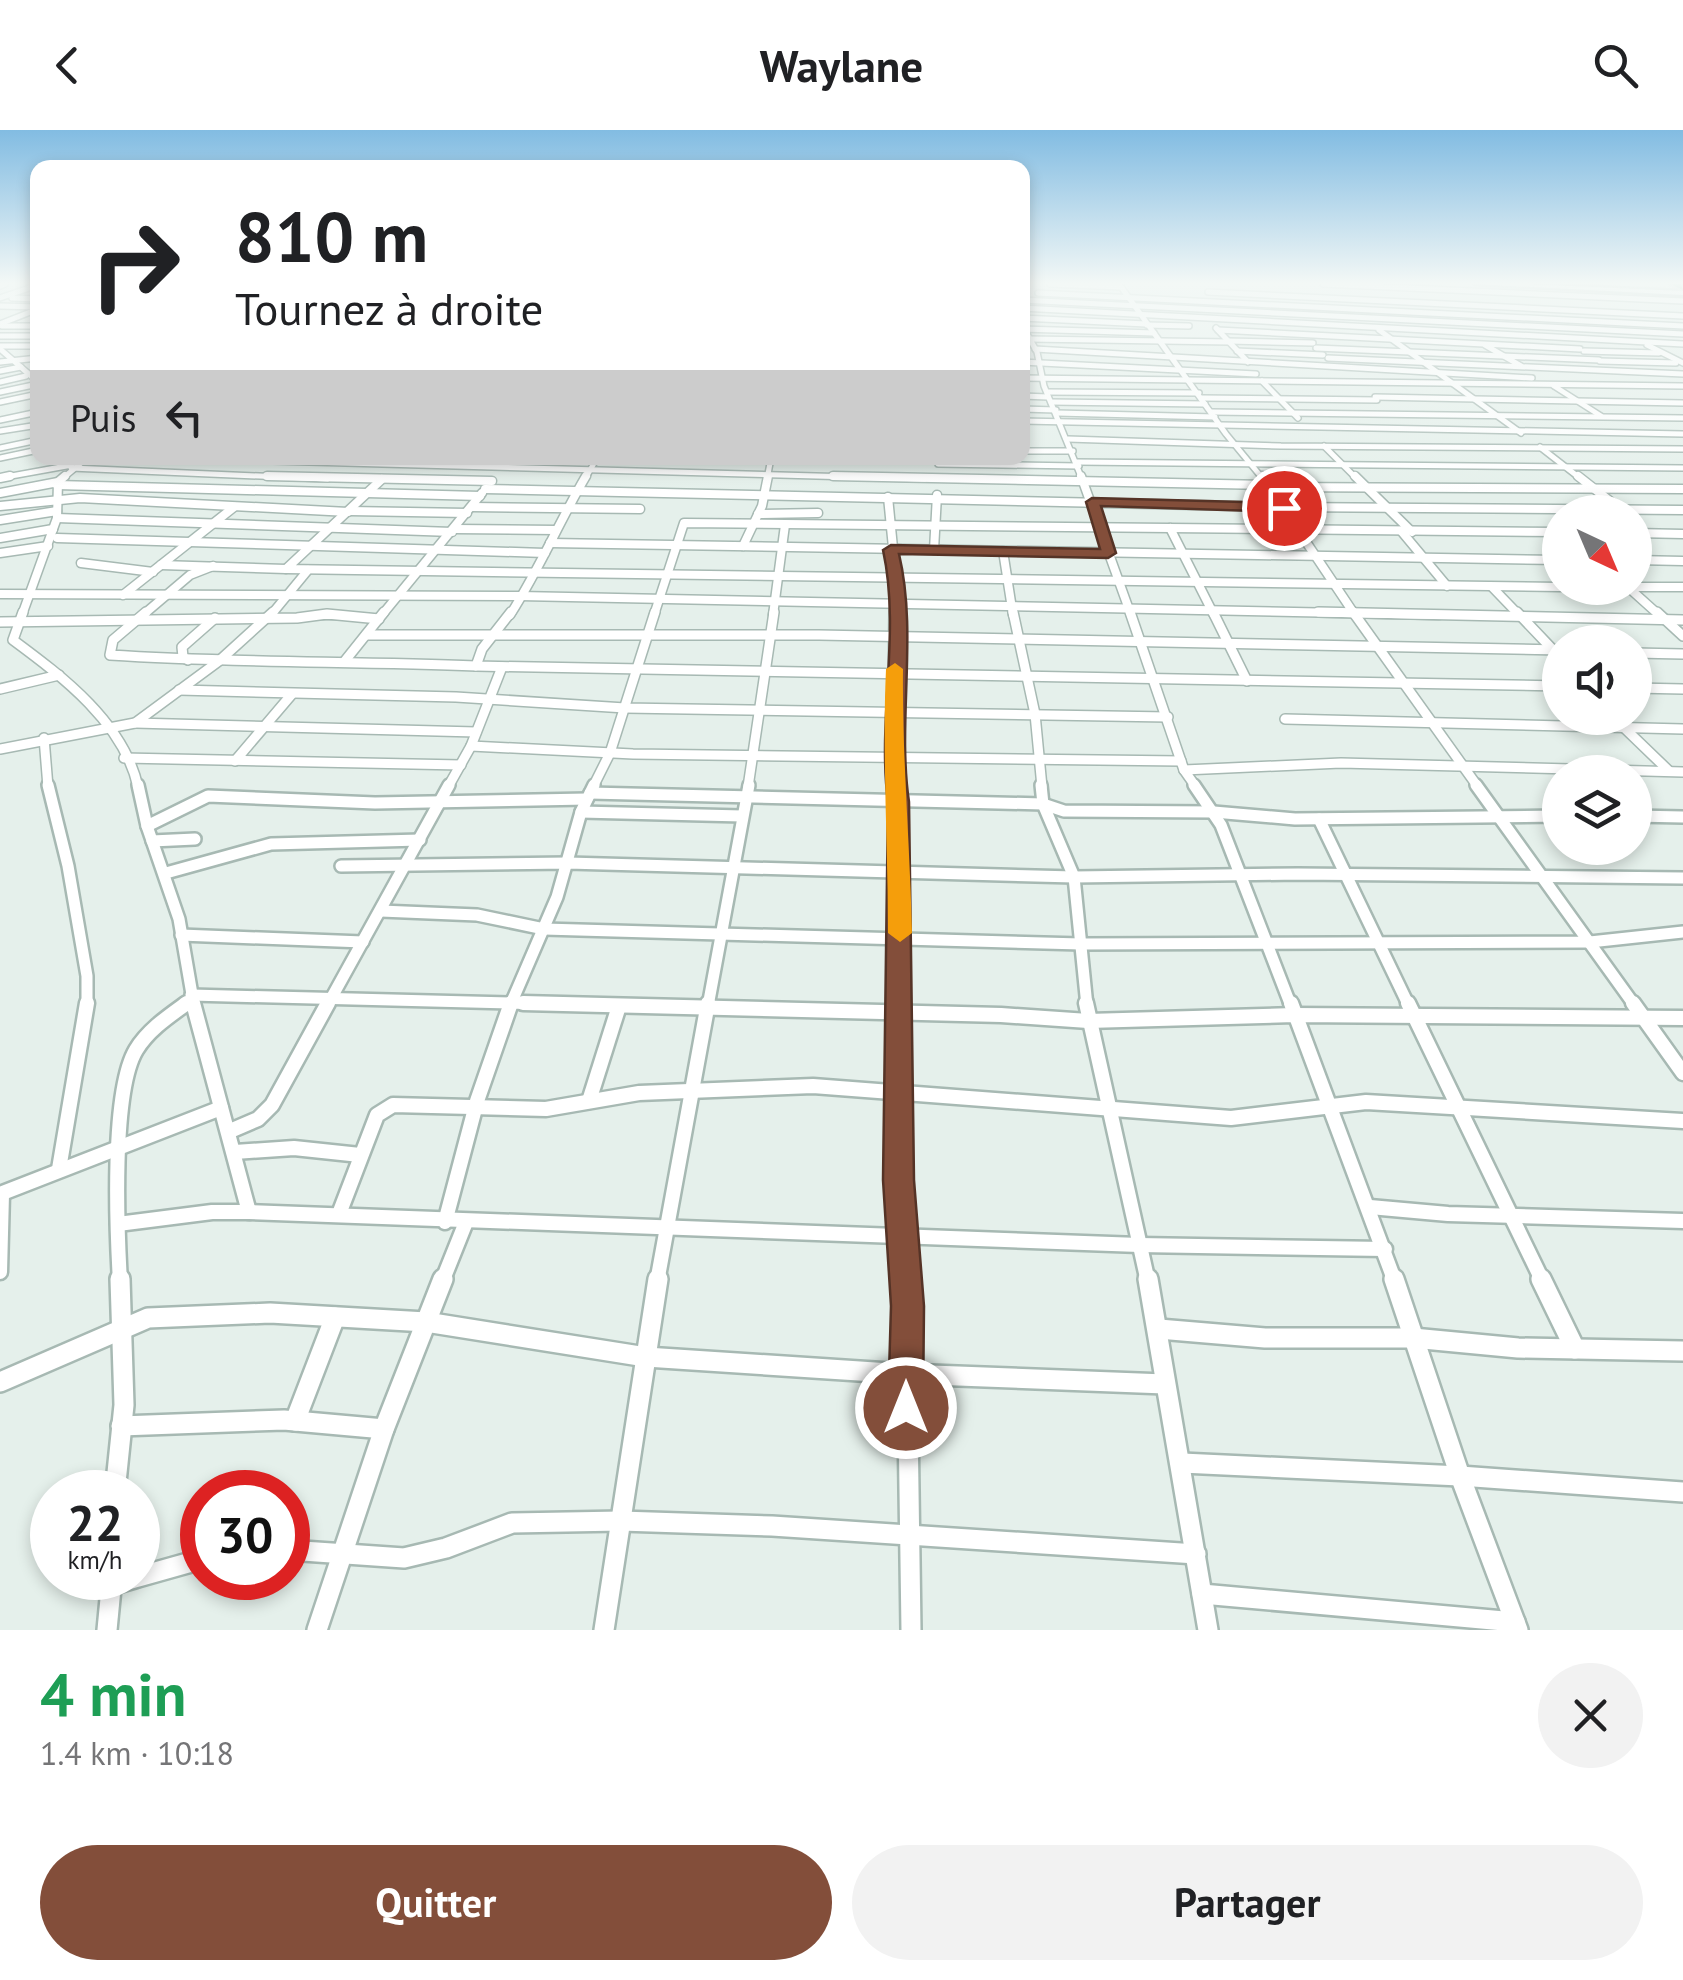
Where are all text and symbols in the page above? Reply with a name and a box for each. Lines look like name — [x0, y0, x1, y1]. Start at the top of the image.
text: Waylane — [760, 36, 923, 94]
icon: back — [40, 38, 95, 93]
icon: search — [1588, 38, 1643, 93]
text: 810 m — [235, 191, 428, 281]
icon: right — [70, 200, 200, 330]
text: Tournez à droite — [235, 279, 543, 337]
icon: left — [157, 390, 212, 445]
text: Puis — [70, 393, 137, 442]
pin — [1242, 466, 1327, 551]
icon: arrive — [1257, 481, 1312, 536]
north arrow — [1542, 495, 1652, 605]
map controls — [1542, 495, 1652, 865]
button: sound — [1542, 625, 1652, 735]
button: layers — [1542, 755, 1652, 865]
position arrow — [854, 1356, 958, 1460]
speed limit sign: 30 — [180, 1470, 310, 1600]
text: 22 — [67, 1490, 123, 1555]
text: km/h — [68, 1544, 122, 1576]
text: 4 min — [40, 1655, 186, 1733]
button: close — [1538, 1663, 1643, 1768]
text: 1.4 km · 10:18 — [40, 1732, 234, 1774]
button: Quitter — [40, 1845, 832, 1960]
button: Partager — [852, 1845, 1643, 1960]

